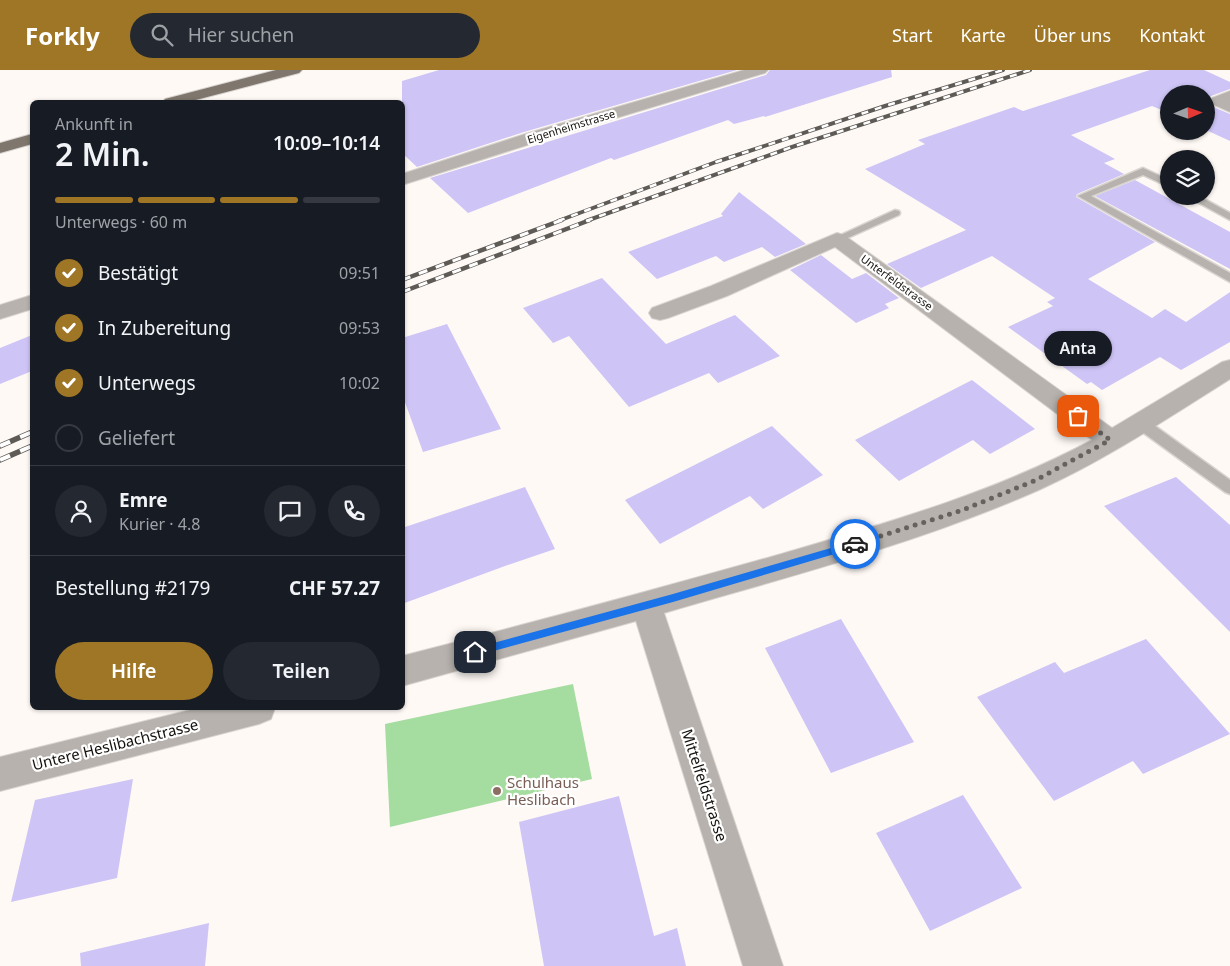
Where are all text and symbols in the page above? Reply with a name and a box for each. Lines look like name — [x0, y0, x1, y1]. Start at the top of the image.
search box — [130, 13, 480, 58]
text: Forkly — [25, 19, 100, 52]
icon: search — [148, 21, 176, 49]
text: Hier suchen — [188, 22, 294, 48]
text: Start — [892, 23, 932, 47]
text: Karte — [960, 23, 1006, 47]
text: Über uns — [1034, 23, 1111, 47]
text: Kontakt — [1139, 23, 1205, 47]
north arrow — [1160, 85, 1215, 140]
map controls — [1160, 85, 1215, 205]
street label: Eigenheimstrasse — [525, 105, 617, 147]
text: Ankunft in — [55, 113, 133, 135]
text: 10:09–10:14 — [273, 130, 380, 156]
text: 2 Min. — [55, 132, 150, 175]
button: layers — [1160, 150, 1215, 205]
text: Unterwegs · 60 m — [55, 211, 187, 233]
street label: Unterfeldstrasse — [858, 251, 936, 313]
icon: check — [55, 259, 83, 287]
text: Bestätigt — [98, 260, 178, 286]
text: 09:51 — [339, 262, 380, 284]
icon: check — [55, 314, 83, 342]
text: In Zubereitung — [98, 315, 231, 341]
text: 09:53 — [339, 317, 380, 339]
callout: Anta — [1044, 331, 1112, 366]
text: Anta — [1060, 337, 1096, 359]
icon: check — [55, 369, 83, 397]
text: Unterwegs — [98, 370, 196, 396]
text: 10:02 — [339, 372, 380, 394]
pin — [1057, 395, 1099, 437]
icon: bag — [1064, 402, 1092, 430]
text: Geliefert — [98, 425, 175, 451]
button: person — [55, 485, 107, 537]
button: chat — [264, 485, 316, 537]
button: phone — [328, 485, 380, 537]
text: Emre — [119, 487, 168, 513]
text: Kurier · 4.8 — [119, 513, 200, 535]
courier — [830, 519, 880, 569]
icon: car — [841, 530, 869, 558]
text: Bestellung #2179 — [55, 575, 210, 601]
text: CHF 57.27 — [289, 575, 380, 601]
pin — [454, 631, 496, 673]
icon: home — [461, 638, 489, 666]
button: Hilfe — [55, 642, 213, 700]
button: Teilen — [223, 642, 380, 700]
street label: Untere Heslibachstrasse — [30, 714, 200, 774]
street label: Mittelfeldstrasse — [677, 726, 733, 844]
place label: Schulhaus Heslibach — [507, 772, 579, 809]
marker: Schulhaus Heslibach — [491, 785, 503, 797]

